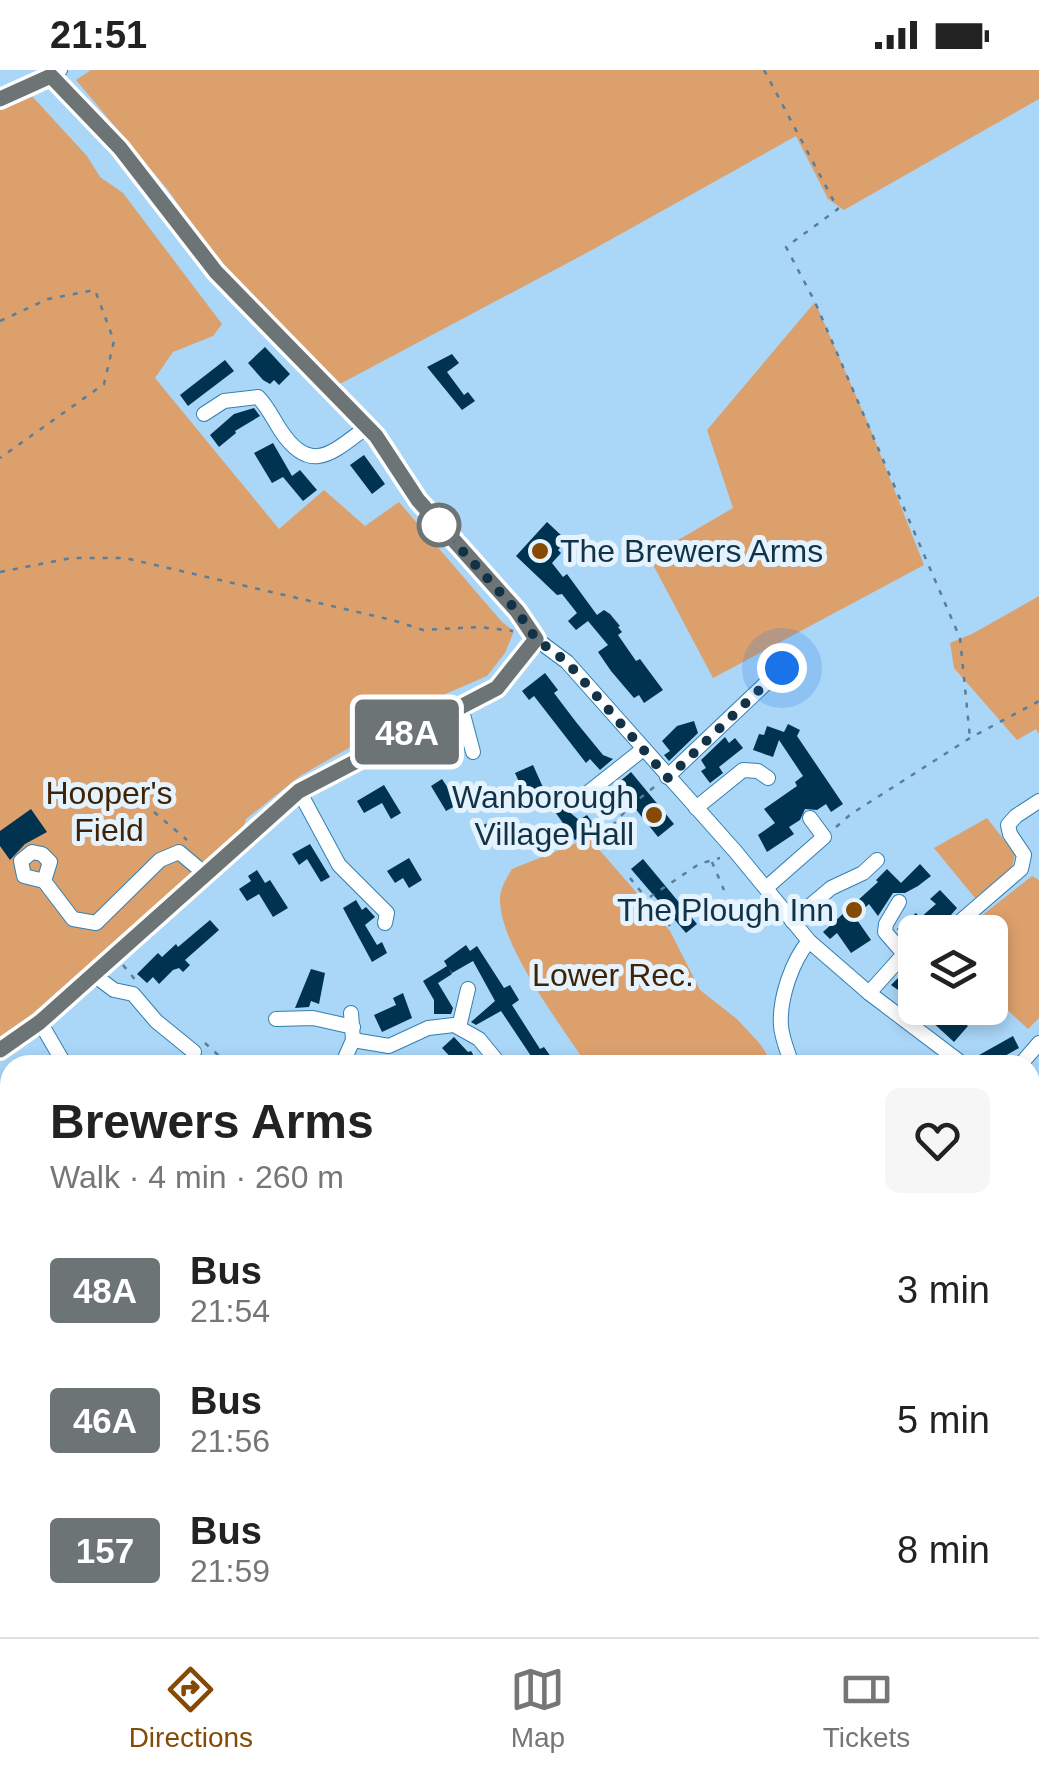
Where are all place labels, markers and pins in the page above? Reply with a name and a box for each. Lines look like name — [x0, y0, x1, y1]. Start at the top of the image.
unlabelled marker — [418, 504, 460, 546]
place label: The Brewers Arms — [560, 533, 823, 569]
marker: The Brewers Arms — [529, 540, 551, 562]
place label: Wanborough Village Hall — [452, 779, 634, 852]
marker: Wanborough Village Hall — [643, 804, 665, 826]
place label: The Plough Inn — [617, 892, 834, 928]
marker: The Plough Inn — [843, 899, 865, 921]

